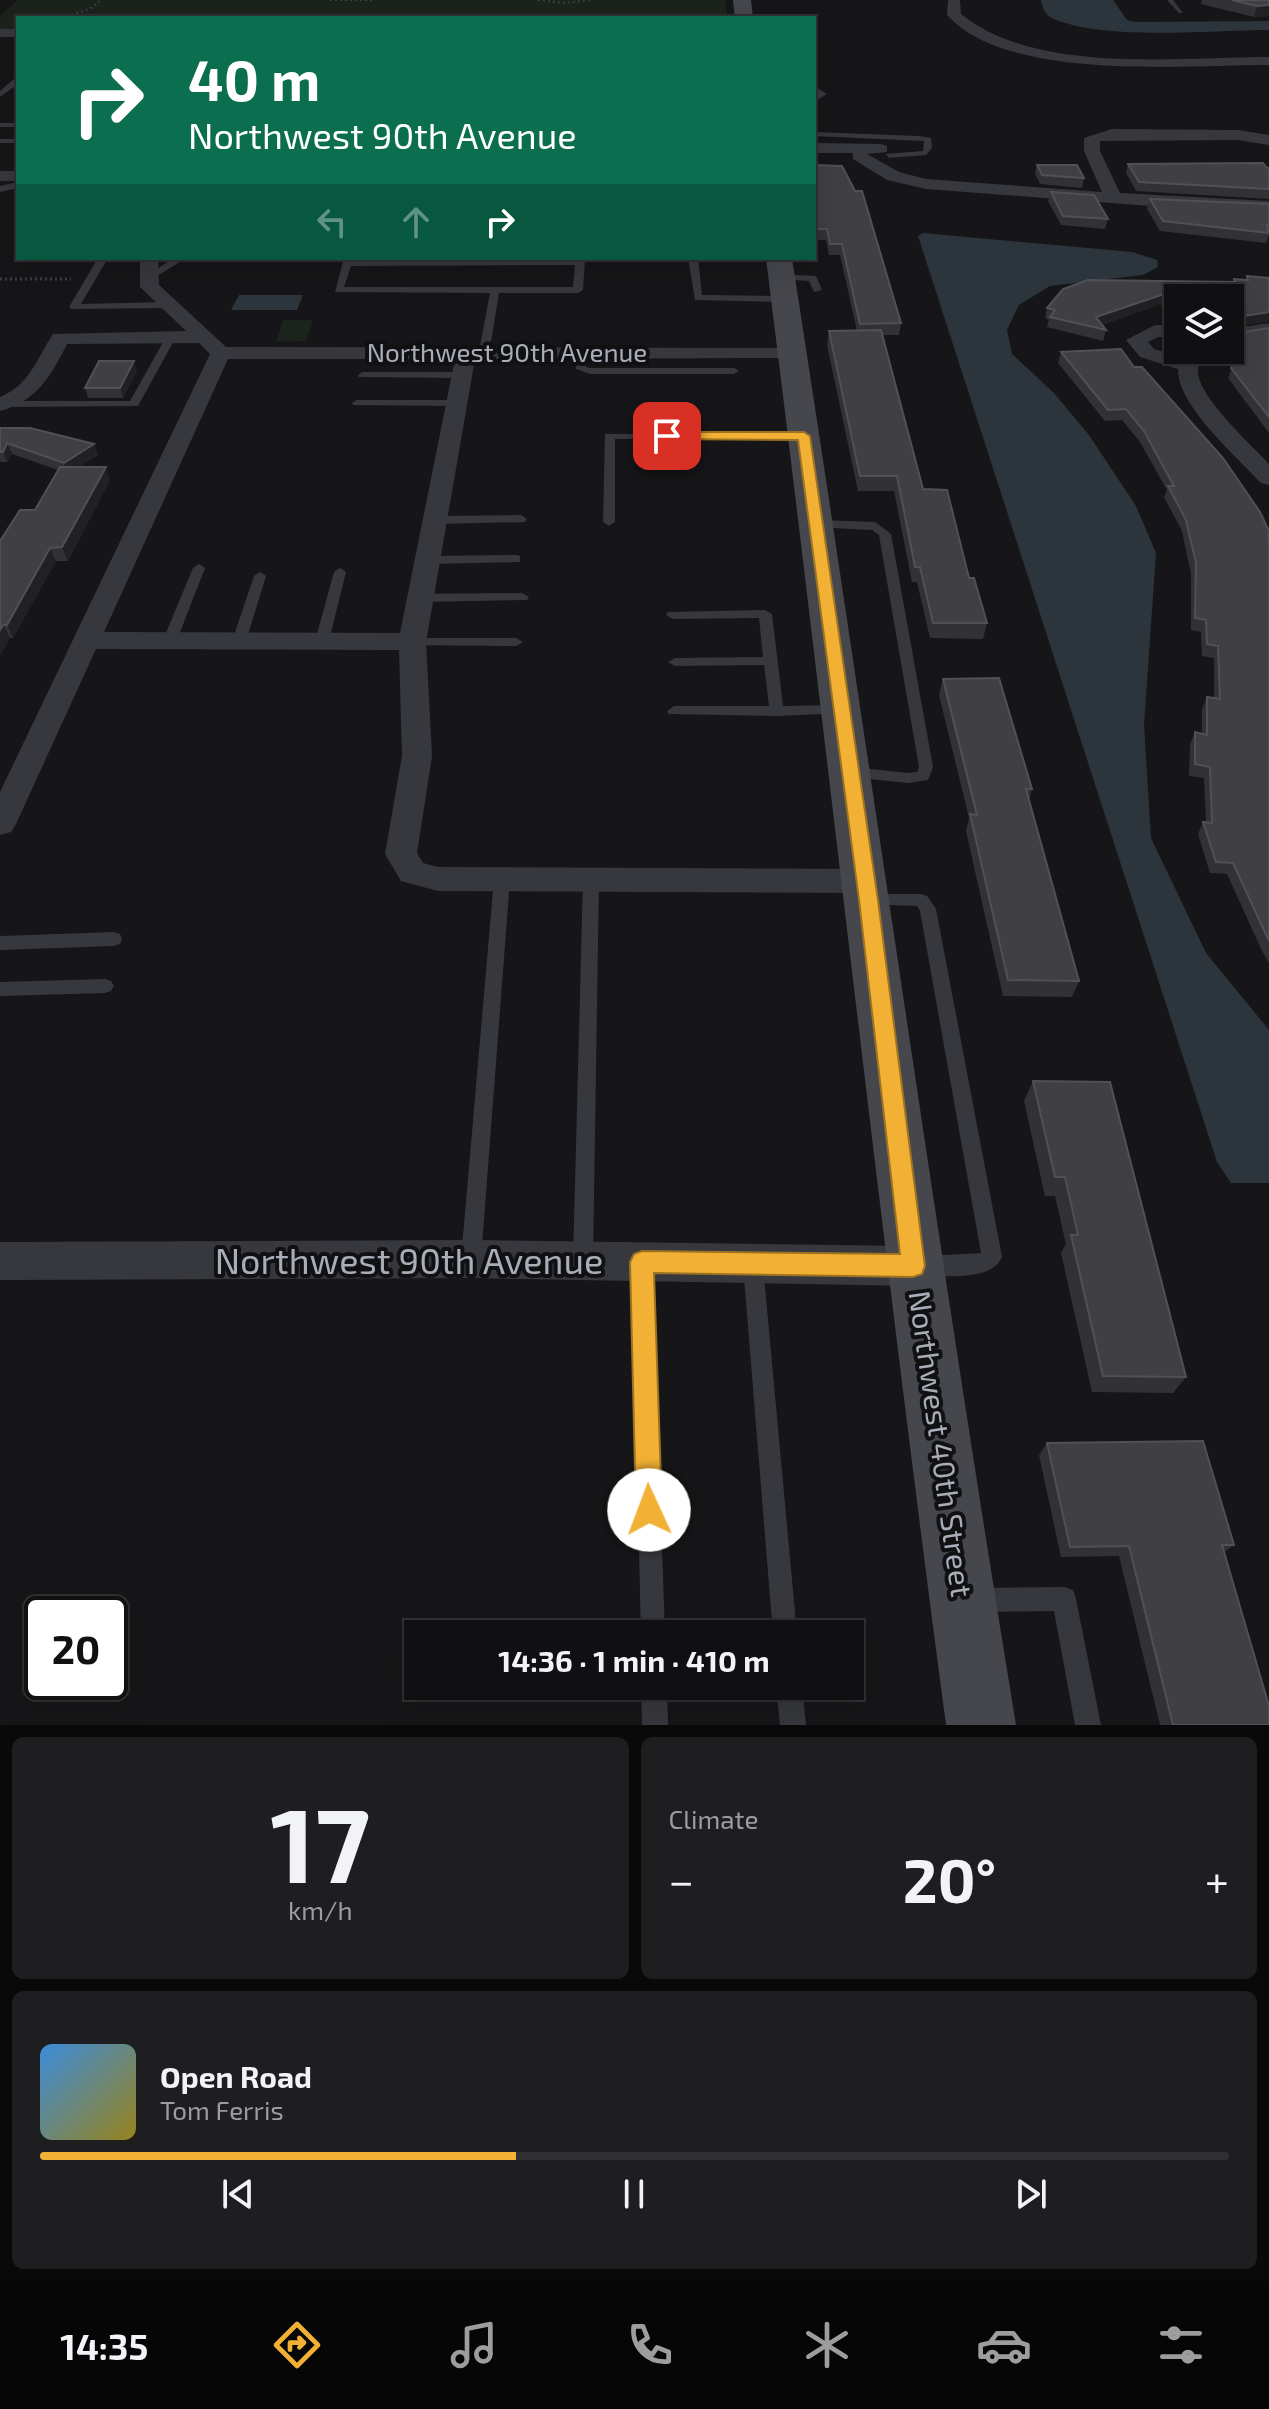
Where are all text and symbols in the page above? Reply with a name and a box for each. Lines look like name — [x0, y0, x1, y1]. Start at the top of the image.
text: 40 m — [188, 45, 320, 112]
icon: right — [56, 48, 160, 152]
text: Northwest 90th Avenue — [188, 113, 577, 156]
icon: left — [310, 200, 354, 244]
icon: ahead — [394, 200, 438, 244]
icon: right — [478, 200, 522, 244]
map controls — [1164, 284, 1244, 364]
button: layers — [1164, 284, 1244, 364]
street label: Northwest 90th Avenue — [367, 336, 647, 367]
pin — [633, 402, 701, 470]
icon: arrive — [645, 414, 689, 458]
street label: Northwest 90th Avenue — [215, 1238, 603, 1281]
street label: Northwest 40th Street — [903, 1288, 981, 1599]
position arrow — [607, 1468, 691, 1552]
speed limit sign: 20 — [24, 1596, 128, 1700]
text: 14:36 · 1 min · 410 m — [498, 1642, 770, 1678]
text: 17 — [270, 1779, 370, 1904]
text: Climate — [669, 1803, 758, 1834]
text: 20° — [903, 1843, 996, 1915]
text: − — [669, 1853, 694, 1906]
text: + — [1205, 1853, 1229, 1906]
text: km/h — [288, 1894, 353, 1925]
text: Open Road — [160, 2058, 312, 2094]
text: Tom Ferris — [160, 2094, 284, 2125]
icon: previous — [216, 2172, 260, 2216]
icon: pause — [612, 2172, 656, 2216]
icon: next — [1009, 2172, 1053, 2216]
icon: directions — [269, 2317, 325, 2373]
icon: music — [446, 2317, 502, 2373]
icon: phone — [622, 2317, 678, 2373]
icon: climate — [799, 2317, 855, 2373]
icon: car — [976, 2317, 1032, 2373]
icon: filters — [1153, 2317, 1209, 2373]
text: 14:35 — [60, 2324, 148, 2367]

